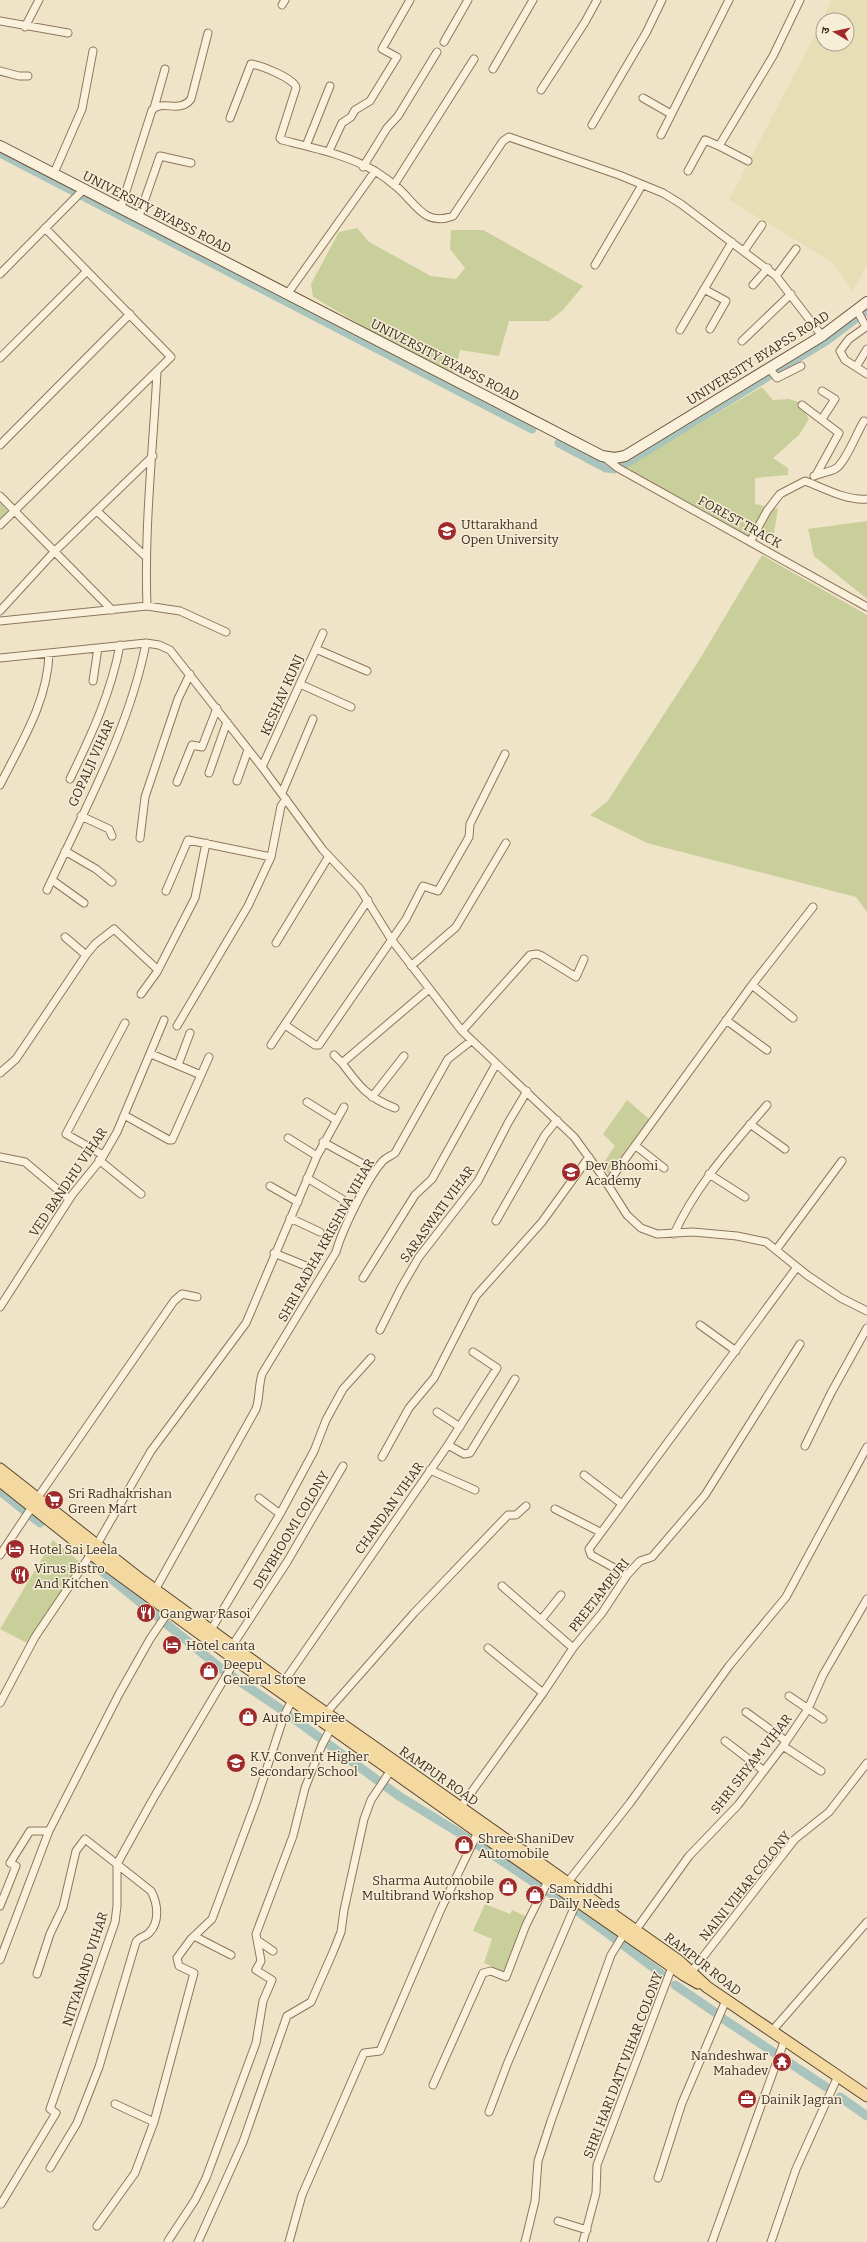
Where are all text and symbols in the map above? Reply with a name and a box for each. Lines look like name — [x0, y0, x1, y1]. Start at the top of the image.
north arrow — [815, 12, 855, 52]
text: उ — [819, 26, 833, 35]
street label: UNIVERSITY BYAPSS ROAD — [80, 168, 234, 256]
street label: UNIVERSITY BYAPSS ROAD — [684, 308, 832, 408]
street label: UNIVERSITY BYAPSS ROAD — [368, 316, 522, 404]
street label: FOREST TRACK — [696, 493, 785, 552]
place label: Uttarakhand Open University — [461, 517, 559, 547]
school or university icon: Uttarakhand Open University — [436, 520, 458, 542]
street label: KESHAV KUNJ — [257, 652, 307, 738]
street label: GOPALJI VIHAR — [65, 717, 117, 809]
street label: VED BANDHU VIHAR — [26, 1124, 110, 1239]
street label: SHRI RADHA KRISHNA VIHAR — [275, 1156, 377, 1324]
place label: Dev Bhoomi Academy — [585, 1158, 658, 1188]
school or university icon: Dev Bhoomi Academy — [560, 1161, 582, 1183]
street label: SARASWATI VIHAR — [397, 1162, 477, 1265]
street label: CHANDAN VIHAR — [352, 1459, 427, 1557]
street label: DEVBHOOMI COLONY — [250, 1468, 332, 1592]
place label: Sri Radhakrishan Green Mart — [68, 1486, 173, 1516]
supermarket icon: Sri Radhakrishan Green Mart — [43, 1489, 65, 1511]
hotel icon: Hotel Sai Leela — [4, 1538, 26, 1560]
place label: Hotel Sai Leela — [29, 1542, 118, 1557]
street label: PREETAMPURI — [566, 1555, 632, 1635]
place label: Virus Bistro And Kitchen — [34, 1561, 110, 1591]
restaurant icon: Virus Bistro And Kitchen — [9, 1564, 31, 1586]
restaurant icon: Gangwar Rasoi — [135, 1602, 157, 1624]
place label: Gangwar Rasoi — [160, 1606, 251, 1621]
hotel icon: Hotel canta — [161, 1634, 183, 1656]
place label: Hotel canta — [186, 1638, 255, 1653]
place label: Deepu General Store — [223, 1657, 306, 1687]
shop icon: Deepu General Store — [198, 1660, 220, 1682]
shop icon: Auto Empiree — [237, 1706, 259, 1728]
place label: Auto Empiree — [262, 1710, 345, 1725]
street label: SHRI SHYAM VIHAR — [707, 1711, 795, 1817]
street label: RAMPUR ROAD — [397, 1743, 481, 1809]
place label: K.V. Convent Higher Secondary School — [250, 1749, 369, 1779]
school or university icon: K.V. Convent Higher Secondary School — [225, 1752, 247, 1774]
street label: NAINI VIHAR COLONY — [696, 1828, 794, 1944]
place label: Shree ShaniDev Automobile — [478, 1831, 574, 1861]
shop icon: Shree ShaniDev Automobile — [453, 1834, 475, 1856]
place label: Sharma Automobile Multibrand Workshop — [362, 1873, 494, 1903]
shop icon: Sharma Automobile Multibrand Workshop — [497, 1876, 519, 1898]
place label: Samriddhi Daily Needs — [549, 1881, 620, 1911]
shop icon: Samriddhi Daily Needs — [524, 1884, 546, 1906]
street label: NITYANAND VIHAR — [59, 1909, 111, 2028]
street label: RAMPUR ROAD — [662, 1929, 744, 1999]
street label: SHRI HARI DATT VIHAR COLONY — [580, 1969, 666, 2160]
place label: Nandeshwar Mahadev — [691, 2048, 768, 2078]
temple icon: Nandeshwar Mahadev — [771, 2051, 793, 2073]
office icon: Dainik Jagran — [736, 2088, 758, 2110]
place label: Dainik Jagran — [761, 2092, 843, 2107]

